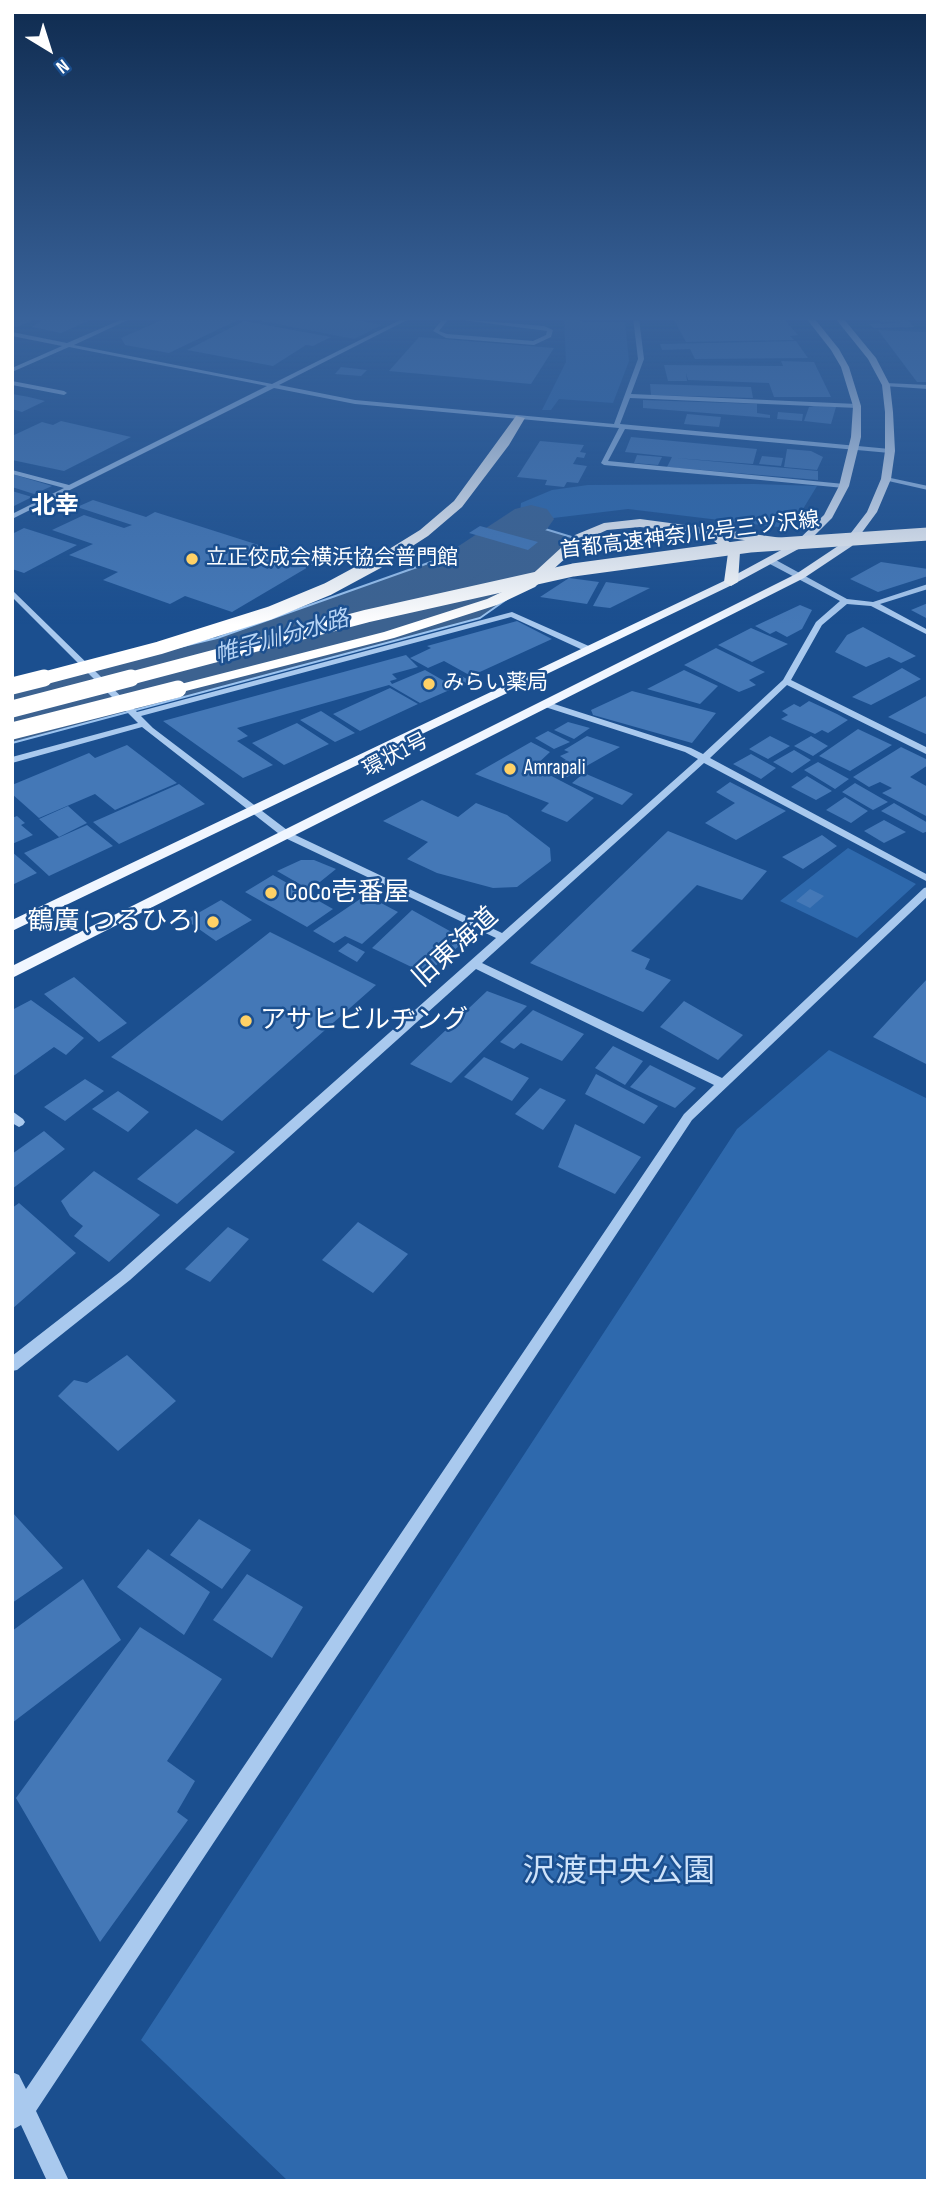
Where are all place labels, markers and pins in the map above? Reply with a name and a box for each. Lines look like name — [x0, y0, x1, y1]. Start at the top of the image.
place label: 立正佼成会横浜協会普門館 — [206, 546, 458, 572]
marker: 立正佼成会横浜協会普門館 — [184, 551, 200, 567]
place label: みらい薬局 — [443, 671, 548, 697]
marker: みらい薬局 — [421, 676, 437, 692]
place label: Amrapali — [524, 756, 586, 782]
marker: Amrapali — [502, 761, 518, 777]
place label: CoCo壱番屋 — [285, 877, 409, 909]
marker: CoCo壱番屋 — [263, 885, 279, 901]
place label: 鶴廣 (つるひろ) — [28, 906, 199, 938]
marker: 鶴廣 (つるひろ) — [205, 914, 221, 930]
place label: アサヒビルヂング — [260, 1005, 468, 1037]
marker: アサヒビルヂング — [238, 1013, 254, 1029]

